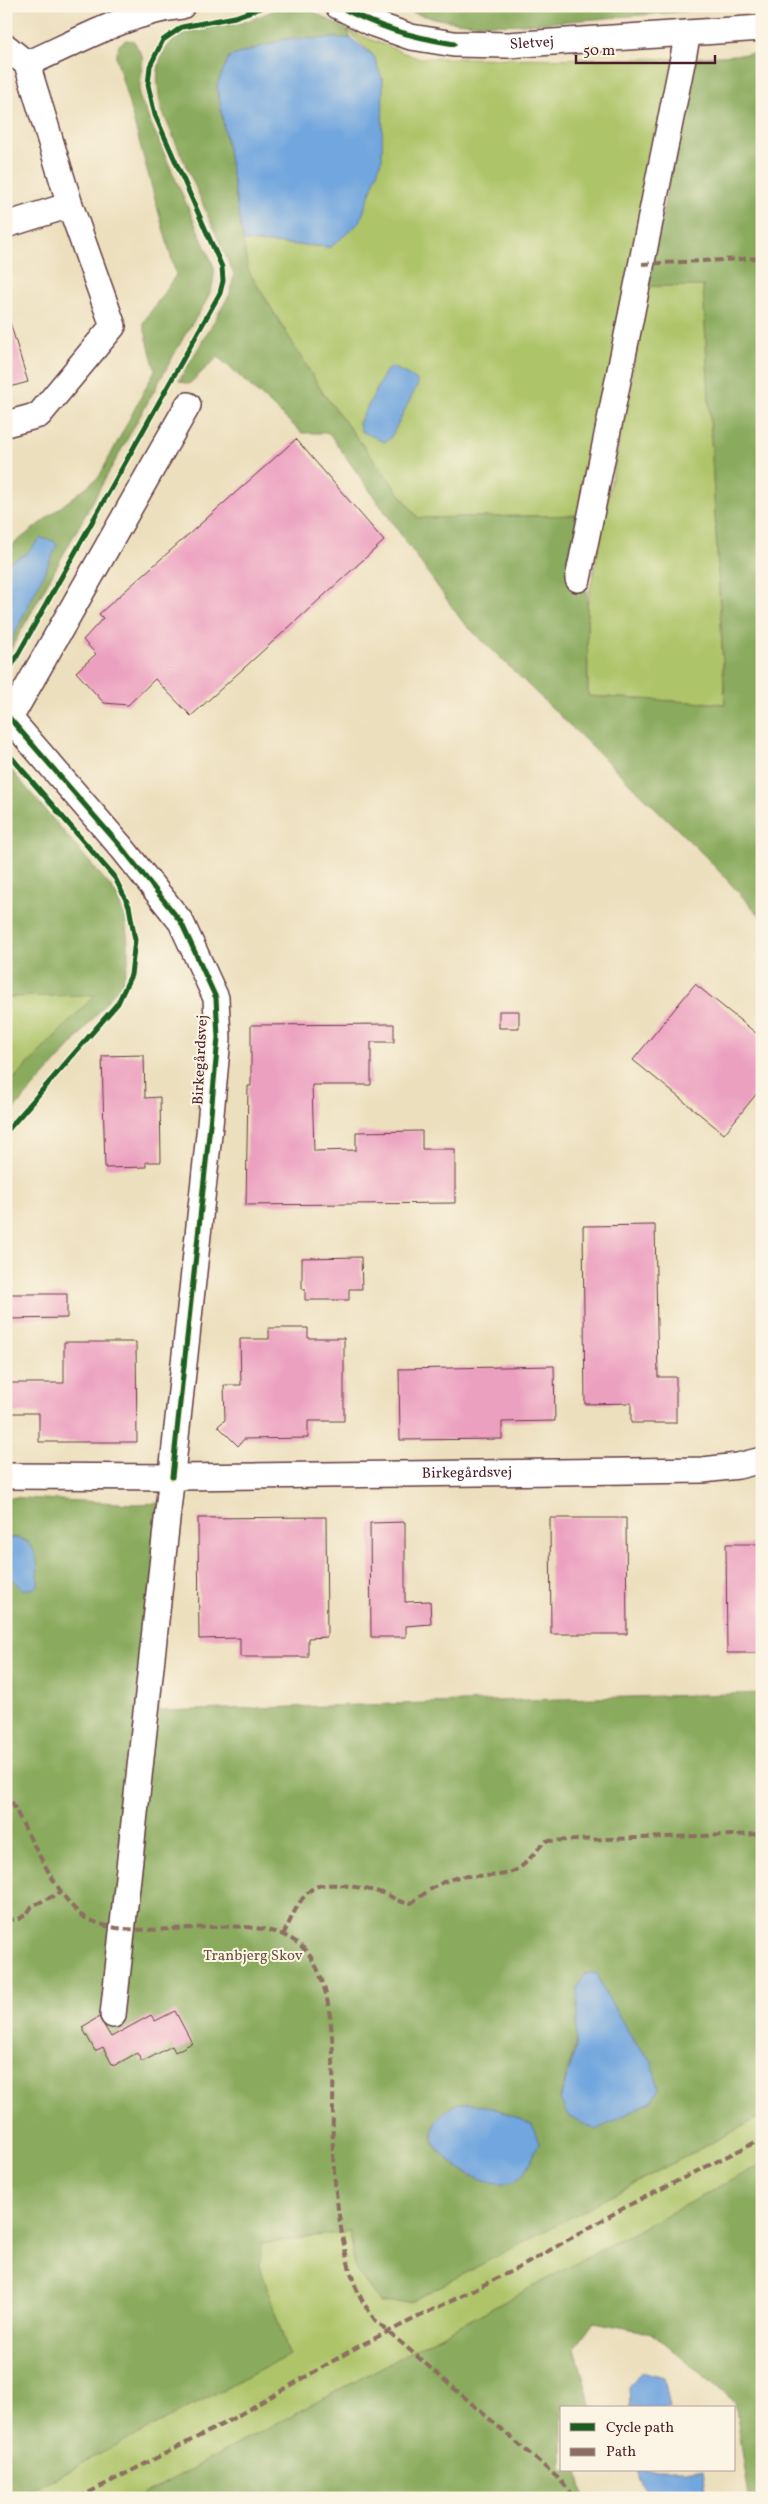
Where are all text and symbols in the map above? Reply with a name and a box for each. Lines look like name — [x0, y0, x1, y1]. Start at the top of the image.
street label: Sletvej — [509, 31, 555, 55]
scale bar — [576, 32, 714, 64]
text: 50 m — [583, 41, 615, 62]
street label: Birkegårdsvej — [188, 1014, 214, 1106]
street label: Birkegårdsvej — [422, 1462, 512, 1484]
park label: Tranbjerg Skov — [203, 1946, 303, 1967]
legend — [560, 2406, 736, 2472]
text: Cycle path — [606, 2418, 674, 2439]
text: Path — [606, 2442, 636, 2463]

